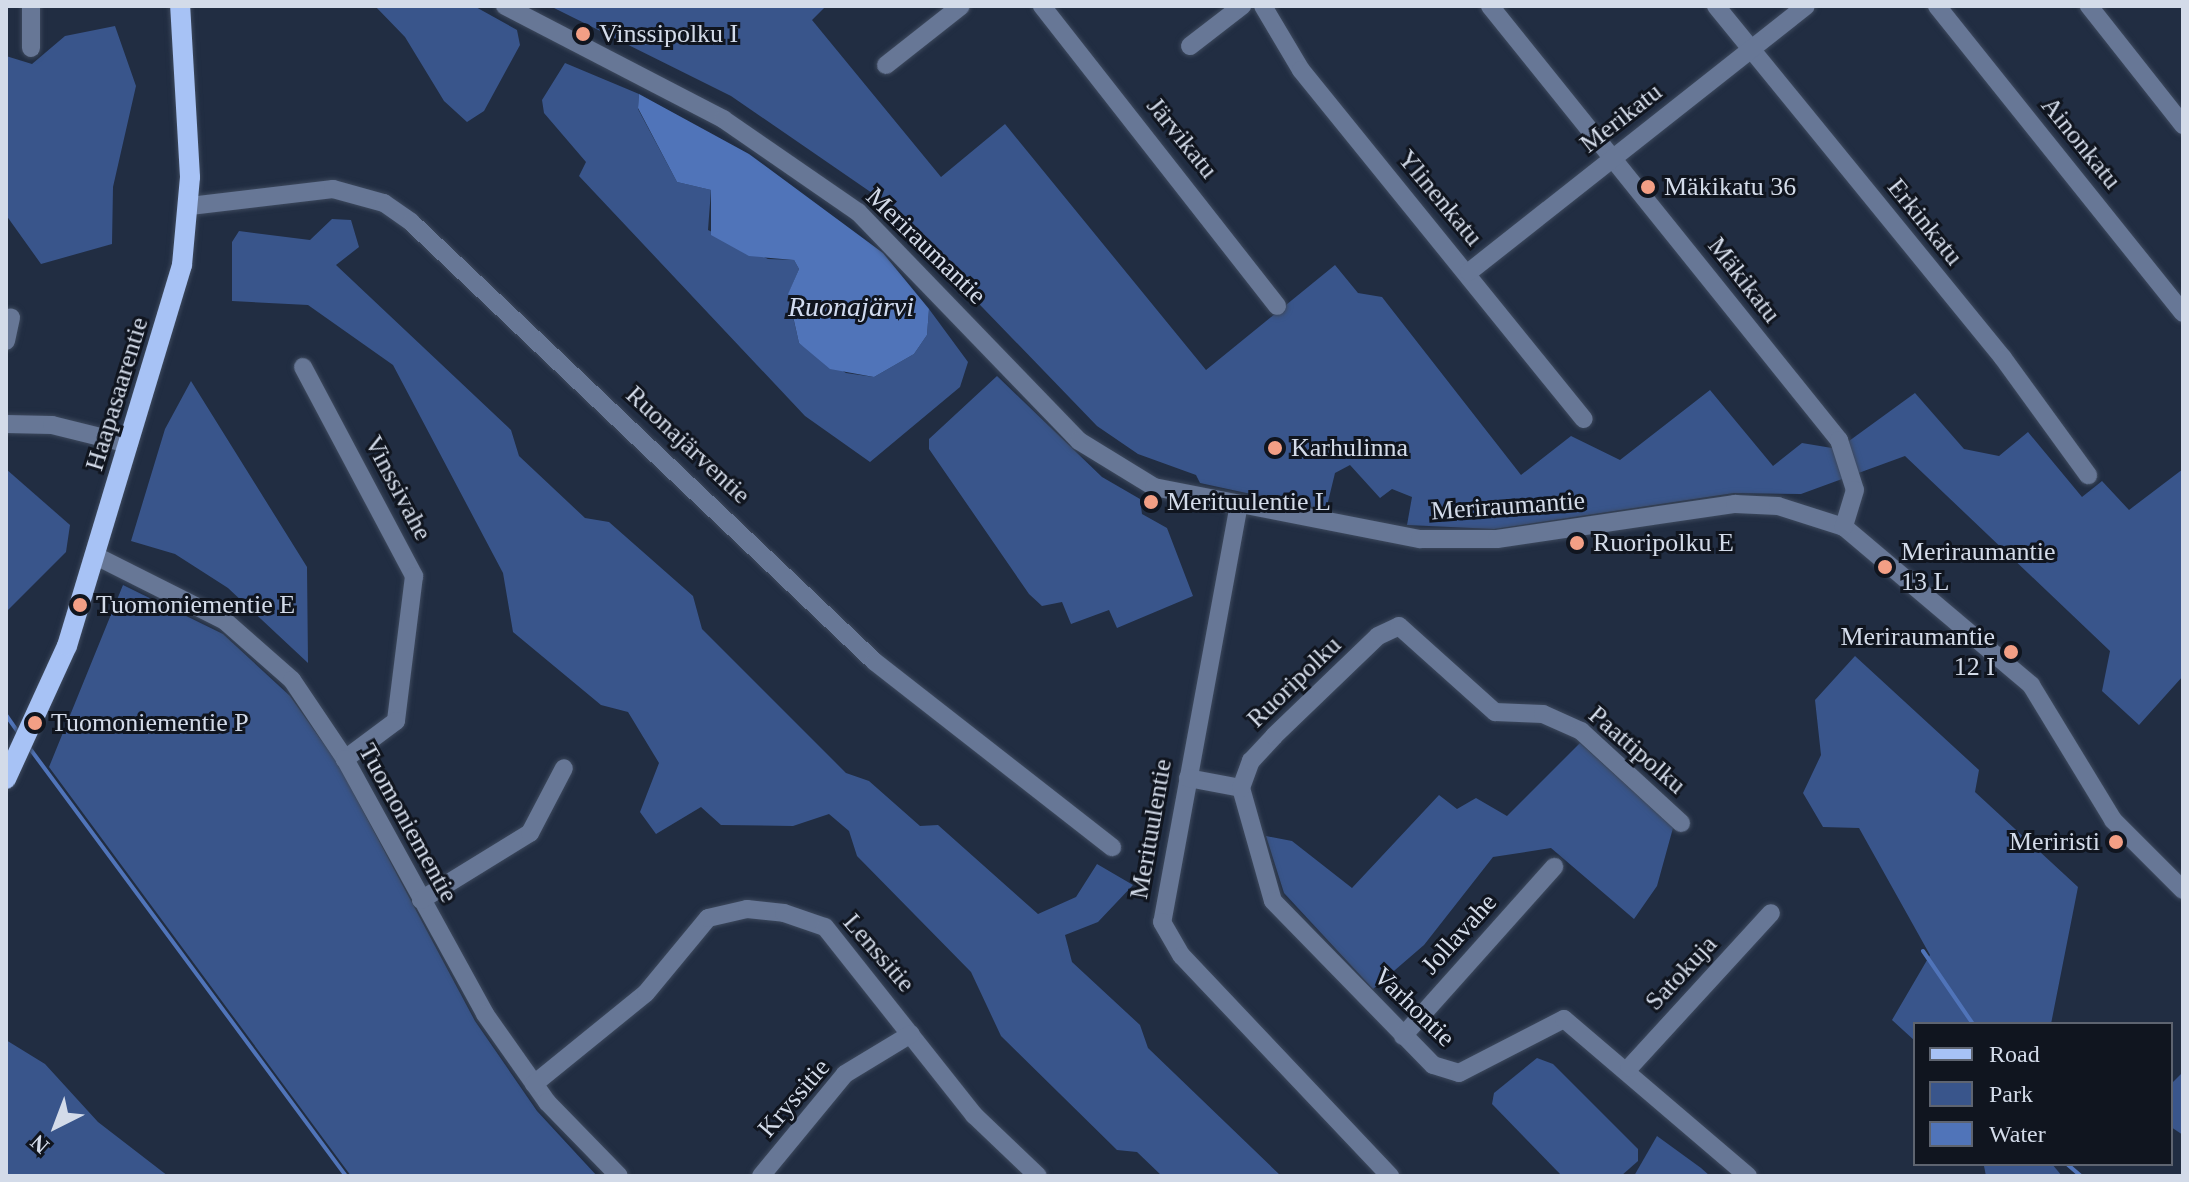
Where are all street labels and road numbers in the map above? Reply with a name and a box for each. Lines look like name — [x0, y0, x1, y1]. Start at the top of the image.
street label: Merikatu — [1574, 76, 1668, 160]
street label: Järvikatu — [1140, 91, 1224, 185]
street label: Ainonkatu — [2034, 91, 2128, 195]
street label: Ylinenkatu — [1391, 144, 1489, 252]
street label: Erkinkatu — [1881, 172, 1969, 272]
street label: Meriraumantie — [860, 181, 992, 311]
street label: Mäkikatu — [1701, 231, 1787, 329]
street label: Haapasaarentie — [79, 314, 155, 474]
street label: Ruonajärventie — [619, 379, 757, 511]
street label: Vinssivahe — [357, 430, 439, 546]
street label: Meriraumantie — [1430, 485, 1586, 527]
street label: Ruoripolku — [1241, 630, 1347, 734]
street label: Paattipolku — [1582, 699, 1692, 801]
street label: Tuomoniementie — [352, 738, 464, 908]
street label: Merituulentie — [1123, 757, 1179, 901]
street label: Jollavahe — [1415, 887, 1503, 981]
street label: Lenssitie — [836, 907, 922, 999]
street label: Satokuja — [1639, 929, 1723, 1017]
street label: Varhontie — [1367, 961, 1461, 1053]
street label: Kryssitie — [751, 1052, 837, 1144]

